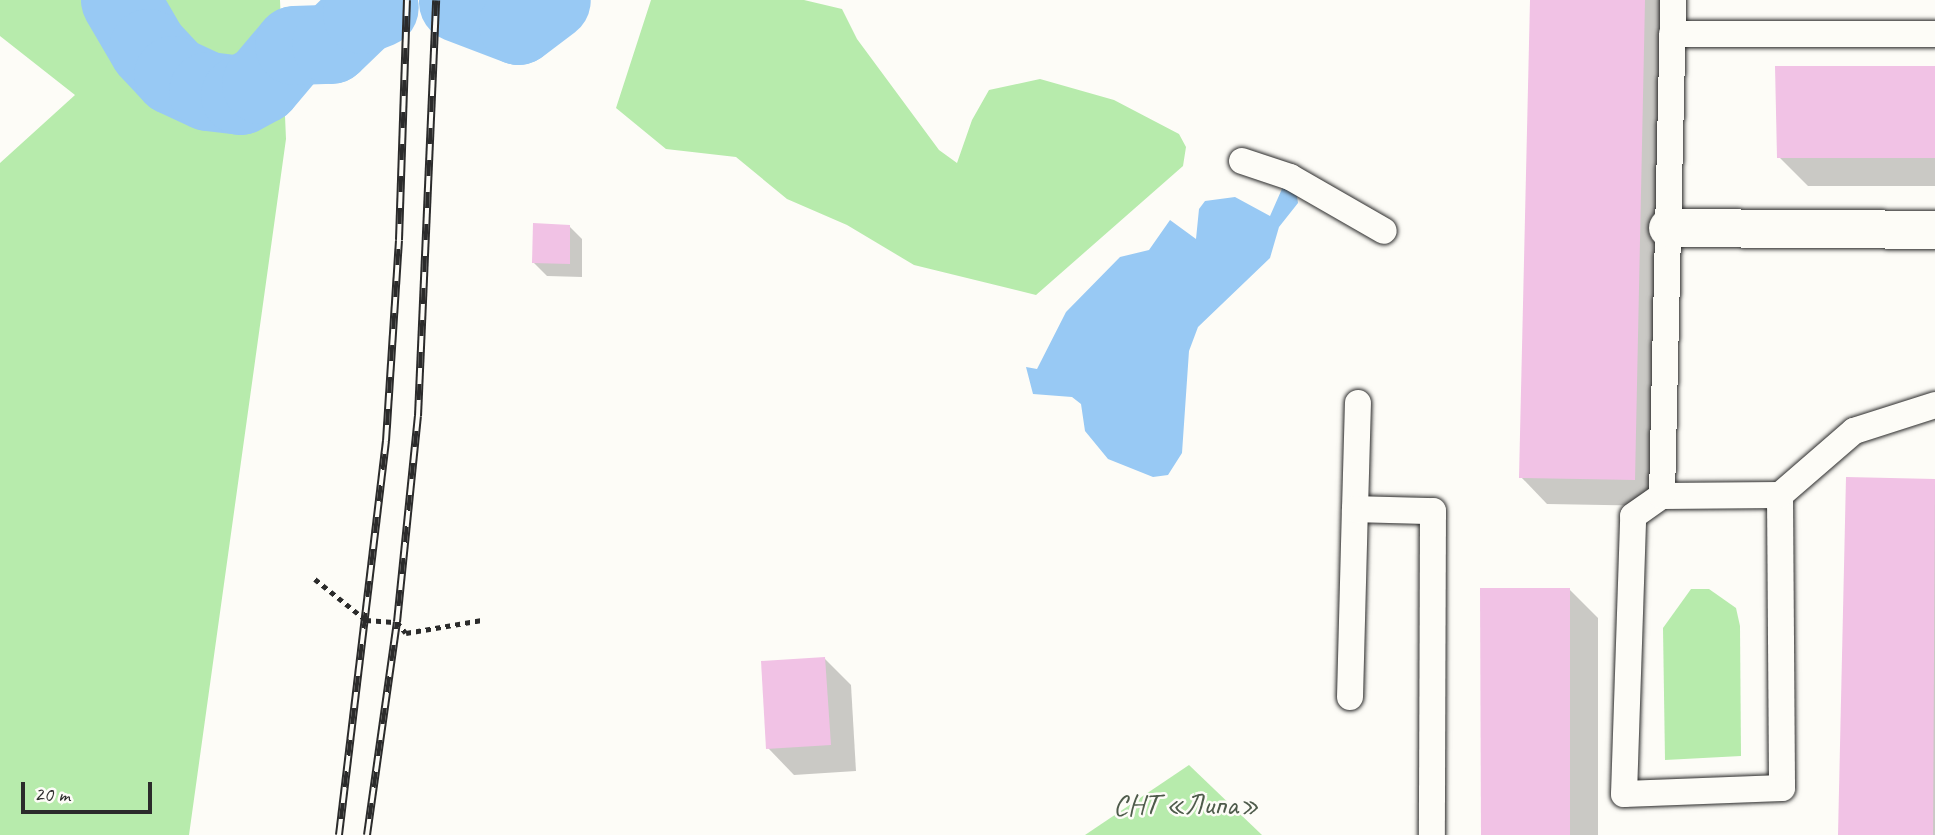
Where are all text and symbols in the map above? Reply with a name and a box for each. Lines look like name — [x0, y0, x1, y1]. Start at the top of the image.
scale bar — [24, 768, 156, 812]
text: 20 m — [34, 781, 70, 807]
park label: СНТ «Липа» — [1113, 786, 1259, 822]

